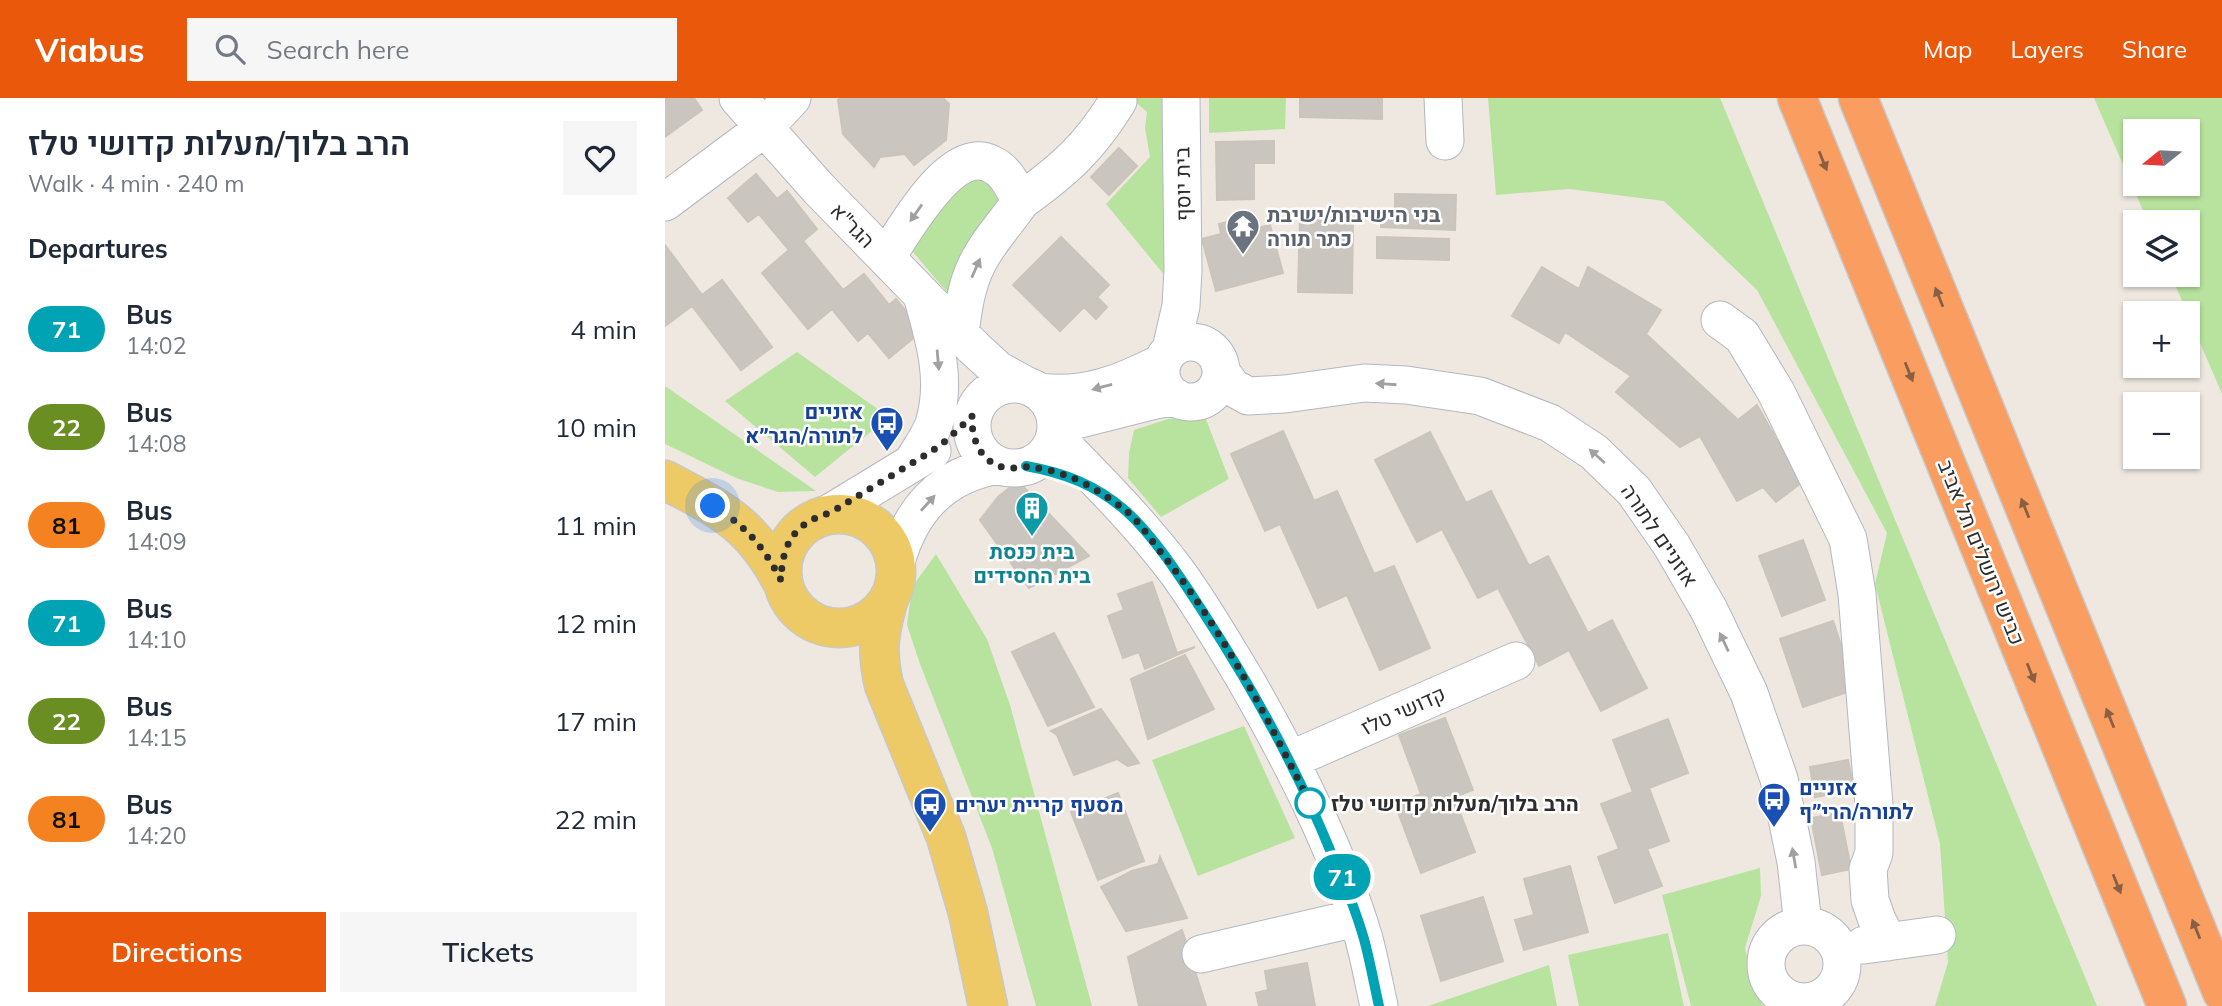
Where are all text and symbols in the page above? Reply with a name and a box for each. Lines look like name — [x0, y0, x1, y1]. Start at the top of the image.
search box — [187, 18, 677, 81]
text: Viabus — [35, 29, 145, 70]
icon: search — [211, 30, 249, 68]
text: Search here — [267, 33, 409, 66]
text: Map — [1923, 34, 1972, 64]
text: Layers — [2010, 34, 2084, 64]
text: Share — [2122, 34, 2187, 64]
north arrow — [2123, 119, 2200, 196]
map controls — [2123, 119, 2200, 469]
button: heart — [563, 121, 637, 195]
text: הרב בלוך/מעלות קדושי טלז — [28, 122, 410, 163]
street label: בית יוסף — [1168, 147, 1196, 221]
one-way arrow — [1817, 151, 1828, 172]
text: Walk · 4 min · 240 m — [28, 169, 245, 198]
street label: הגר"א — [825, 197, 881, 253]
place label: בני הישיבות/ישיבת כתר תורה — [1267, 201, 1441, 251]
one-way arrow — [909, 204, 923, 222]
temple icon: בני הישיבות/ישיבת כתר תורה — [1224, 207, 1262, 256]
button: layers — [2123, 210, 2200, 287]
text: Departures — [28, 232, 168, 265]
one-way arrow — [970, 258, 982, 278]
one-way arrow — [1933, 286, 1944, 307]
text: Bus — [126, 298, 172, 331]
button: + — [2123, 301, 2200, 378]
text: 4 min — [570, 313, 637, 346]
text: 71 — [52, 314, 81, 344]
text: 14:02 — [126, 331, 186, 360]
one-way arrow — [933, 350, 944, 372]
one-way arrow — [1903, 362, 1914, 383]
one-way arrow — [1375, 378, 1397, 389]
one-way arrow — [1092, 383, 1113, 393]
button: − — [2123, 392, 2200, 469]
text: Bus — [126, 396, 172, 429]
place label: אזניים לתורה/הגר״א — [745, 398, 863, 448]
bus stop icon: אזניים לתורה/הגר״א — [868, 404, 906, 453]
text: 10 min — [555, 411, 637, 444]
text: 22 — [52, 412, 81, 442]
text: 14:08 — [126, 429, 186, 458]
one-way arrow — [1588, 448, 1606, 464]
street label: כביש ירושלים תל אביב — [1933, 456, 2031, 648]
street label: אוזניים לתורה — [1616, 478, 1704, 592]
your location — [695, 488, 730, 523]
building icon: בית כנסת בית החסידים — [1013, 489, 1051, 538]
text: Bus — [126, 494, 172, 527]
one-way arrow — [920, 494, 936, 512]
one-way arrow — [2019, 497, 2030, 518]
text: 11 min — [555, 509, 637, 542]
text: 81 — [52, 510, 81, 540]
text: 14:09 — [126, 527, 186, 556]
place label: בית כנסת בית החסידים — [973, 538, 1091, 588]
text: Bus — [126, 592, 172, 625]
text: 12 min — [555, 607, 637, 640]
text: 71 — [52, 608, 81, 638]
text: 14:10 — [126, 625, 186, 654]
one-way arrow — [1719, 632, 1730, 652]
one-way arrow — [2026, 663, 2037, 684]
street label: קדושי טלז — [1357, 680, 1449, 740]
text: Bus — [126, 690, 172, 723]
text: 17 min — [555, 705, 637, 738]
text: 22 — [52, 706, 81, 736]
one-way arrow — [2105, 708, 2116, 729]
text: 14:15 — [126, 723, 186, 752]
place label: אזניים לתורה/הרי״ף — [1799, 774, 1914, 824]
bus stop icon: אזניים לתורה/הרי״ף — [1755, 780, 1793, 829]
bus stop icon: מסעף קריית יערים — [911, 785, 949, 834]
text: Bus — [126, 788, 172, 821]
marker: הרב בלוך/מעלות קדושי טלז — [1295, 788, 1325, 818]
place label: הרב בלוך/מעלות קדושי טלז — [1331, 790, 1579, 816]
place label: מסעף קריית יערים — [955, 791, 1124, 817]
text: 22 min — [555, 803, 637, 836]
text: 81 — [52, 804, 81, 834]
text: 14:20 — [126, 821, 186, 850]
one-way arrow — [1789, 846, 1800, 868]
line badge: 71 — [1311, 854, 1373, 900]
text: 71 — [1328, 862, 1356, 892]
one-way arrow — [2112, 874, 2123, 895]
button: Directions — [28, 912, 326, 992]
button: Tickets — [340, 912, 637, 992]
one-way arrow — [2191, 919, 2202, 940]

